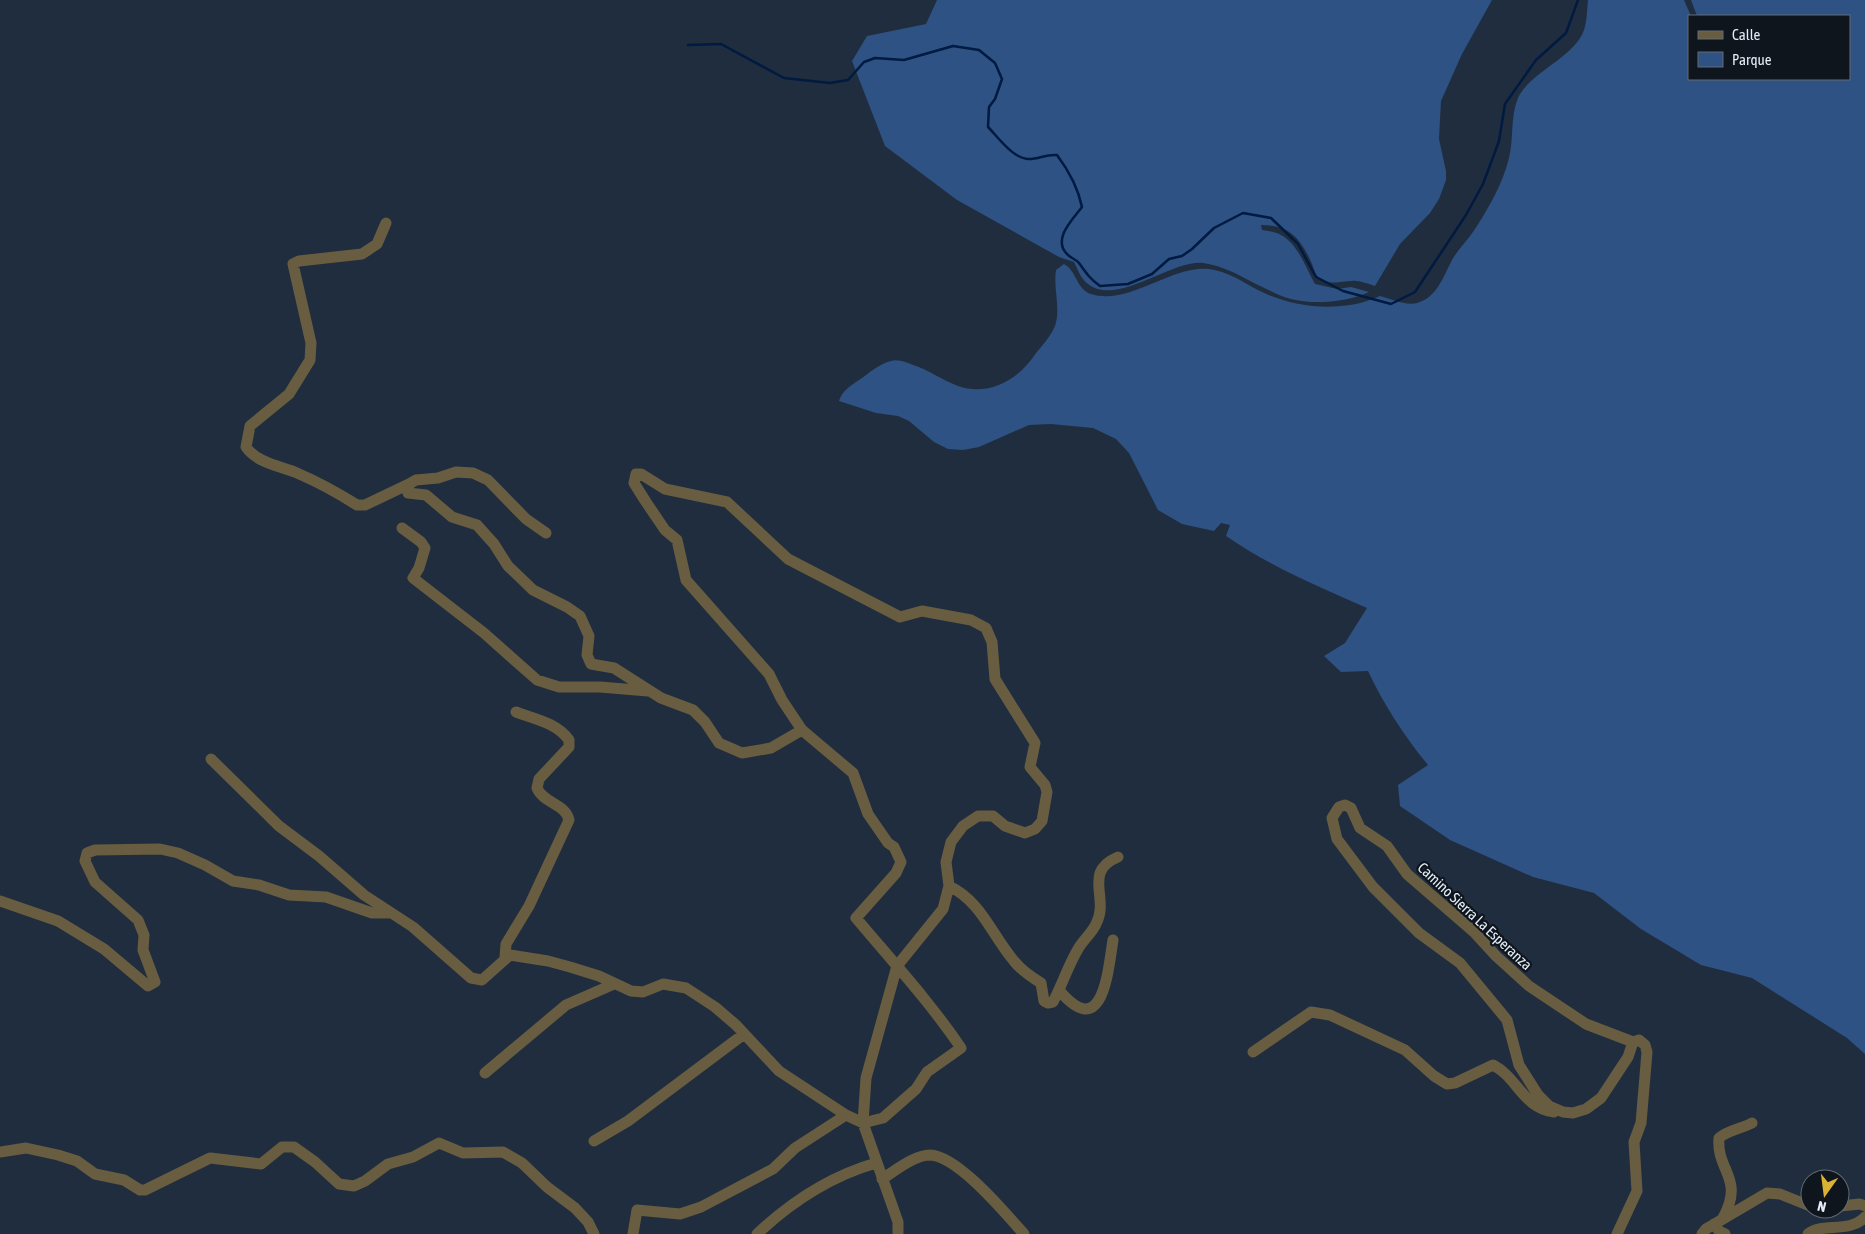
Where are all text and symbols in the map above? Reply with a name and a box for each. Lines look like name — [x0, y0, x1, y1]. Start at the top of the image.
legend — [1688, 15, 1850, 80]
text: Calle — [1732, 26, 1761, 43]
text: Parque — [1732, 51, 1772, 68]
street label: Camino Sierra La Esperanza — [1414, 859, 1536, 973]
north arrow — [1800, 1169, 1850, 1219]
text: N — [1816, 1198, 1828, 1215]

